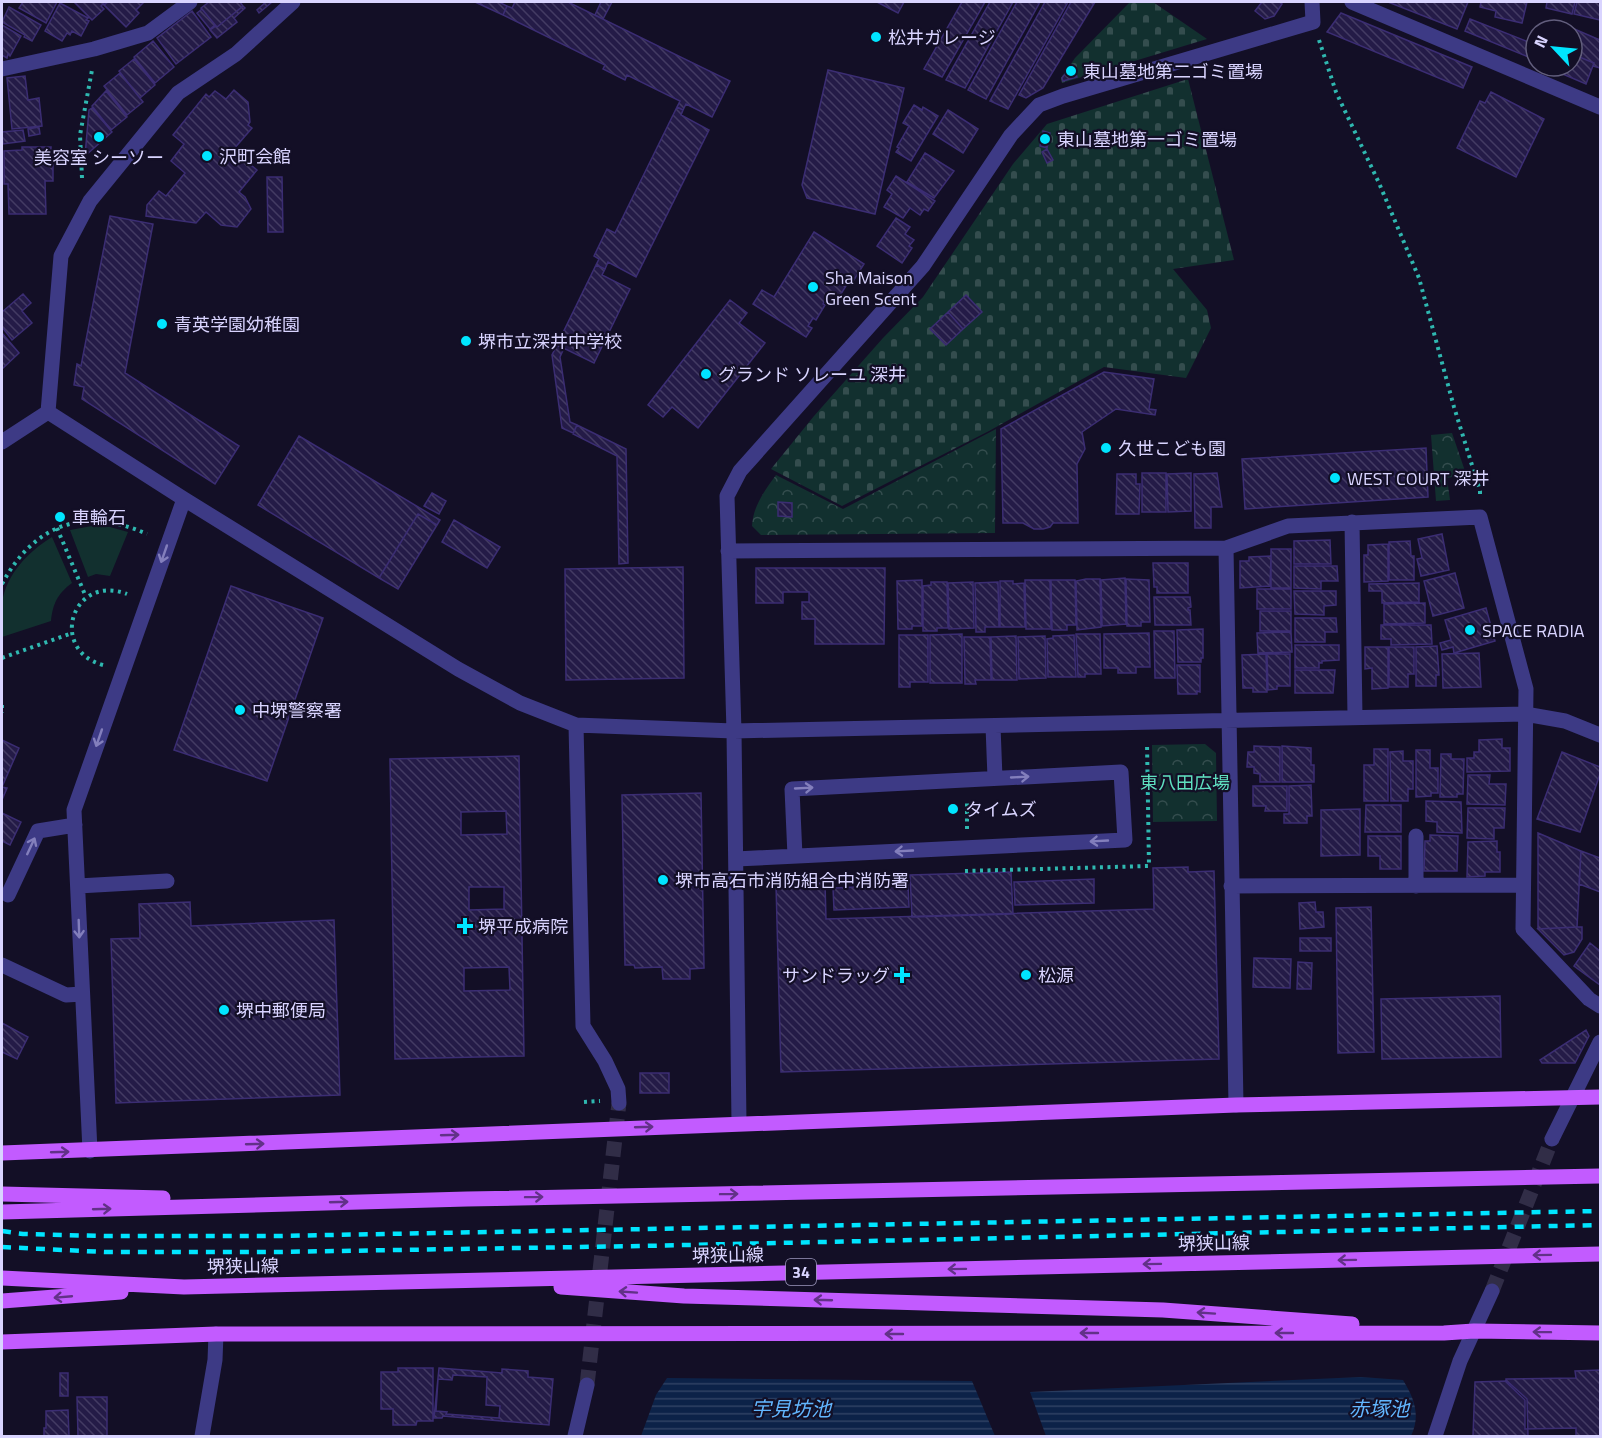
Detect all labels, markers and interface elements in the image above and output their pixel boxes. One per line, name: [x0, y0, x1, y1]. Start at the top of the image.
north arrow: [1524, 18, 1584, 78]
place label: 松井ガレージ: [888, 24, 996, 51]
marker: 松井ガレージ: [869, 30, 883, 44]
text: N: [1527, 31, 1554, 52]
place label: 東山墓地第二ゴミ置場: [1083, 58, 1263, 85]
marker: 東山墓地第二ゴミ置場: [1064, 64, 1078, 78]
place label: 東山墓地第一ゴミ置場: [1057, 126, 1237, 153]
marker: 美容室 シーソー: [92, 130, 106, 144]
marker: 東山墓地第一ゴミ置場: [1038, 132, 1052, 146]
place label: 沢町会館: [219, 143, 291, 170]
place label: 美容室 シーソー: [34, 144, 164, 171]
marker: 沢町会館: [200, 149, 214, 163]
place label: Sha Maison Green Scent: [825, 264, 917, 312]
marker: Sha Maison Green Scent: [806, 280, 820, 294]
place label: 青英学園幼稚園: [174, 311, 300, 338]
marker: 青英学園幼稚園: [155, 317, 169, 331]
place label: 堺市立深井中学校: [478, 328, 622, 355]
marker: 堺市立深井中学校: [459, 334, 473, 348]
place label: グランド ソレーユ 深井: [718, 361, 906, 388]
marker: グランド ソレーユ 深井: [699, 367, 713, 381]
place label: 久世こども園: [1118, 435, 1226, 462]
marker: 久世こども園: [1099, 441, 1113, 455]
place label: WEST COURT 深井: [1347, 465, 1489, 492]
marker: WEST COURT 深井: [1328, 471, 1342, 485]
place label: 車輪石: [72, 504, 126, 531]
marker: 車輪石: [53, 510, 67, 524]
one-way arrow: [158, 545, 169, 563]
place label: SPACE RADIA: [1482, 617, 1585, 644]
marker: SPACE RADIA: [1463, 623, 1477, 637]
place label: 中堺警察署: [252, 697, 342, 724]
marker: 中堺警察署: [233, 703, 247, 717]
one-way arrow: [93, 729, 104, 747]
park label: 東八田広場: [1140, 769, 1230, 796]
one-way arrow: [1009, 772, 1029, 783]
one-way arrow: [793, 783, 813, 794]
place label: タイムズ: [965, 796, 1037, 823]
marker: タイムズ: [946, 802, 960, 816]
one-way arrow: [1090, 835, 1110, 846]
one-way arrow: [25, 838, 37, 856]
one-way arrow: [895, 845, 915, 856]
place label: 堺市高石市消防組合中消防署: [675, 867, 909, 894]
marker: 堺市高石市消防組合中消防署: [656, 873, 670, 887]
place label: 堺平成病院: [478, 913, 568, 940]
marker: 堺平成病院: [456, 917, 474, 935]
one-way arrow: [74, 919, 85, 939]
place label: サンドラッグ: [782, 962, 890, 989]
place label: 松源: [1038, 962, 1074, 989]
marker: サンドラッグ: [895, 968, 909, 982]
marker: 松源: [1019, 968, 1033, 982]
place label: 堺中郵便局: [236, 997, 326, 1024]
marker: 堺中郵便局: [217, 1003, 231, 1017]
one-way arrow: [634, 1121, 654, 1133]
one-way arrow: [439, 1130, 459, 1141]
one-way arrow: [244, 1138, 264, 1149]
one-way arrow: [49, 1146, 69, 1158]
one-way arrow: [718, 1188, 738, 1199]
one-way arrow: [523, 1192, 543, 1203]
one-way arrow: [328, 1197, 348, 1208]
one-way arrow: [91, 1203, 111, 1215]
street label: 堺狭山線: [1178, 1229, 1250, 1257]
street label: 堺狭山線: [692, 1241, 764, 1269]
one-way arrow: [1533, 1249, 1553, 1261]
street label: 堺狭山線: [207, 1252, 279, 1280]
one-way arrow: [1338, 1254, 1358, 1265]
one-way arrow: [1143, 1258, 1163, 1270]
road number: 34: [786, 1259, 816, 1285]
one-way arrow: [948, 1263, 968, 1274]
one-way arrow: [618, 1286, 638, 1297]
one-way arrow: [54, 1291, 74, 1302]
one-way arrow: [813, 1294, 833, 1306]
one-way arrow: [1197, 1308, 1217, 1319]
one-way arrow: [1533, 1326, 1553, 1338]
one-way arrow: [1080, 1327, 1100, 1339]
one-way arrow: [1275, 1327, 1295, 1339]
one-way arrow: [885, 1328, 905, 1340]
water label: 宇見坊池: [751, 1393, 833, 1424]
water label: 赤塚池: [1349, 1393, 1411, 1424]

